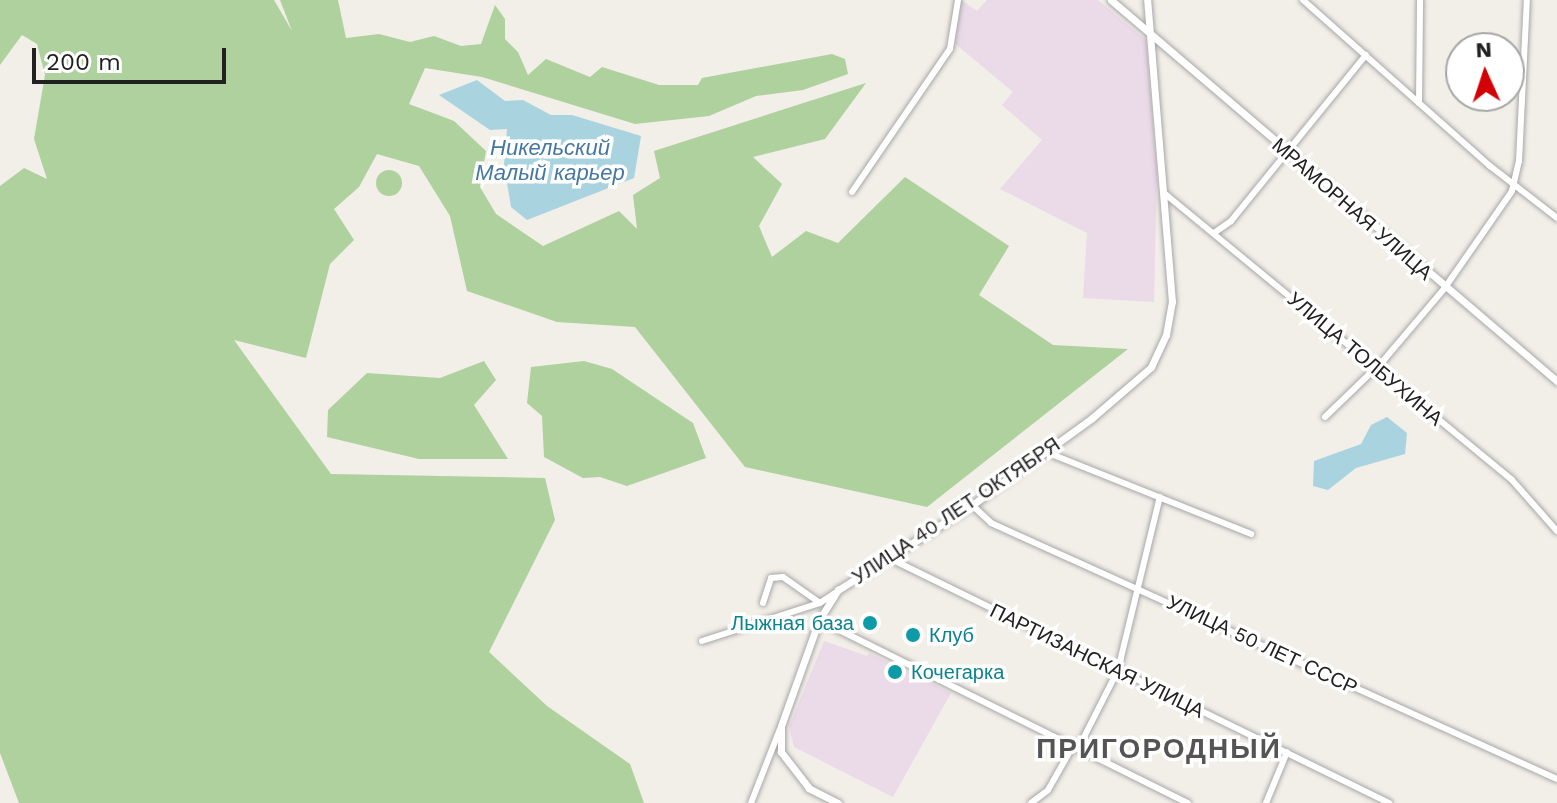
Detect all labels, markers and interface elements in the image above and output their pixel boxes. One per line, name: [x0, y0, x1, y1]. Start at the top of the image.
scale bar: [36, 32, 230, 82]
north arrow: [1445, 32, 1525, 112]
text: N: [1475, 37, 1493, 62]
text: 200 m: [46, 48, 121, 76]
street label: МРАМОРНАЯ УЛИЦА: [1267, 133, 1437, 285]
water label: Никельский Малый карьер: [475, 134, 625, 186]
street label: УЛИЦА ТОЛБУХИНА: [1283, 287, 1447, 431]
street label: УЛИЦА 40 ЛЕТ ОКТЯБРЯ: [848, 432, 1064, 590]
street label: УЛИЦА 50 ЛЕТ СССР: [1163, 590, 1361, 700]
street label: ПАРТИЗАНСКАЯ УЛИЦА: [986, 599, 1208, 723]
place label: Лыжная база: [731, 611, 854, 635]
marker: Лыжная база: [861, 614, 879, 632]
place label: Клуб: [929, 623, 974, 647]
marker: Клуб: [904, 626, 922, 644]
place label: Кочегарка: [911, 660, 1004, 684]
marker: Кочегарка: [886, 663, 904, 681]
district label: ПРИГОРОДНЫЙ: [1036, 732, 1282, 766]

